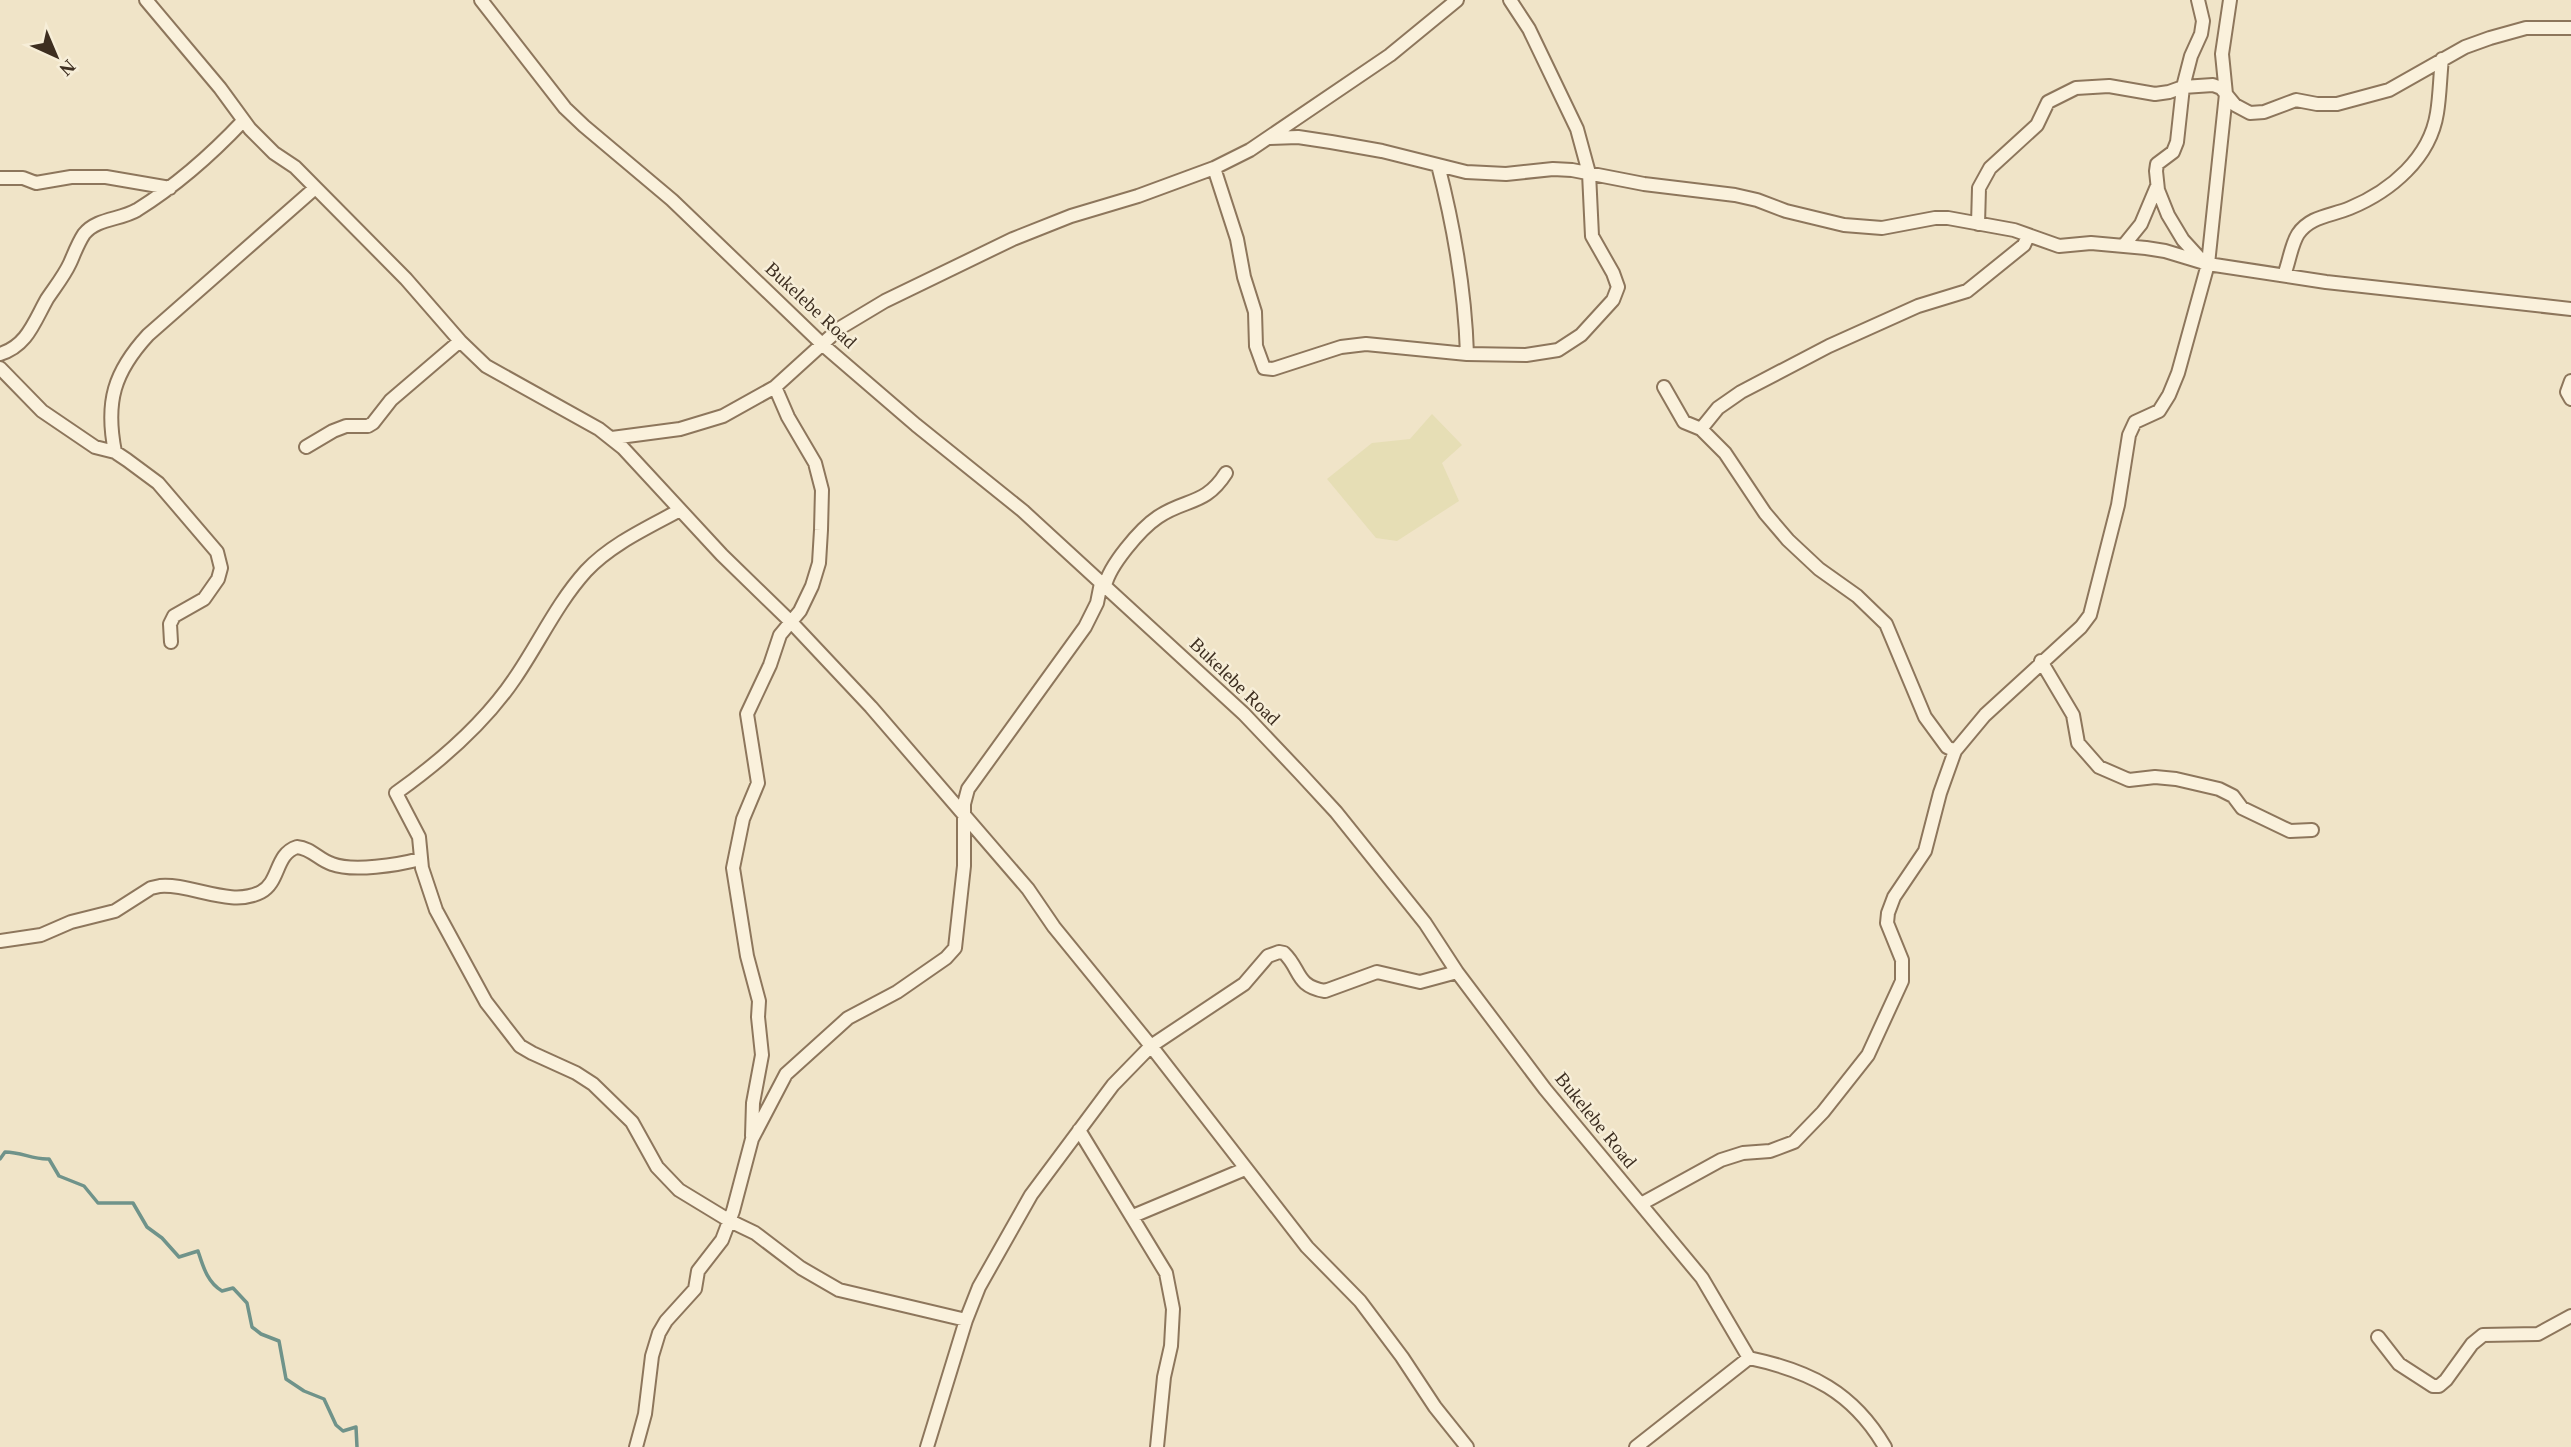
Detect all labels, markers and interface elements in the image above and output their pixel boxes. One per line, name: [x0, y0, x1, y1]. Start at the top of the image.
north arrow: [21, 21, 91, 91]
text: N: [55, 56, 80, 80]
street label: Bukelebe Road: [761, 258, 861, 353]
street label: Bukelebe Road: [1186, 633, 1285, 729]
street label: Bukelebe Road: [1551, 1068, 1641, 1172]

